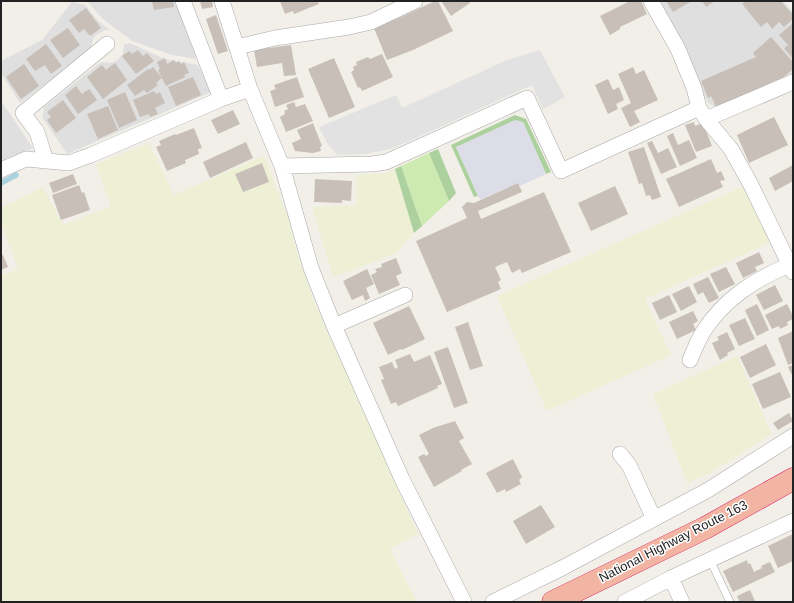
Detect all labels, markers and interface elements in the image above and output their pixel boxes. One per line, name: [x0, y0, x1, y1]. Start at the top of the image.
street label: National Highway Route 163: [596, 497, 750, 585]

